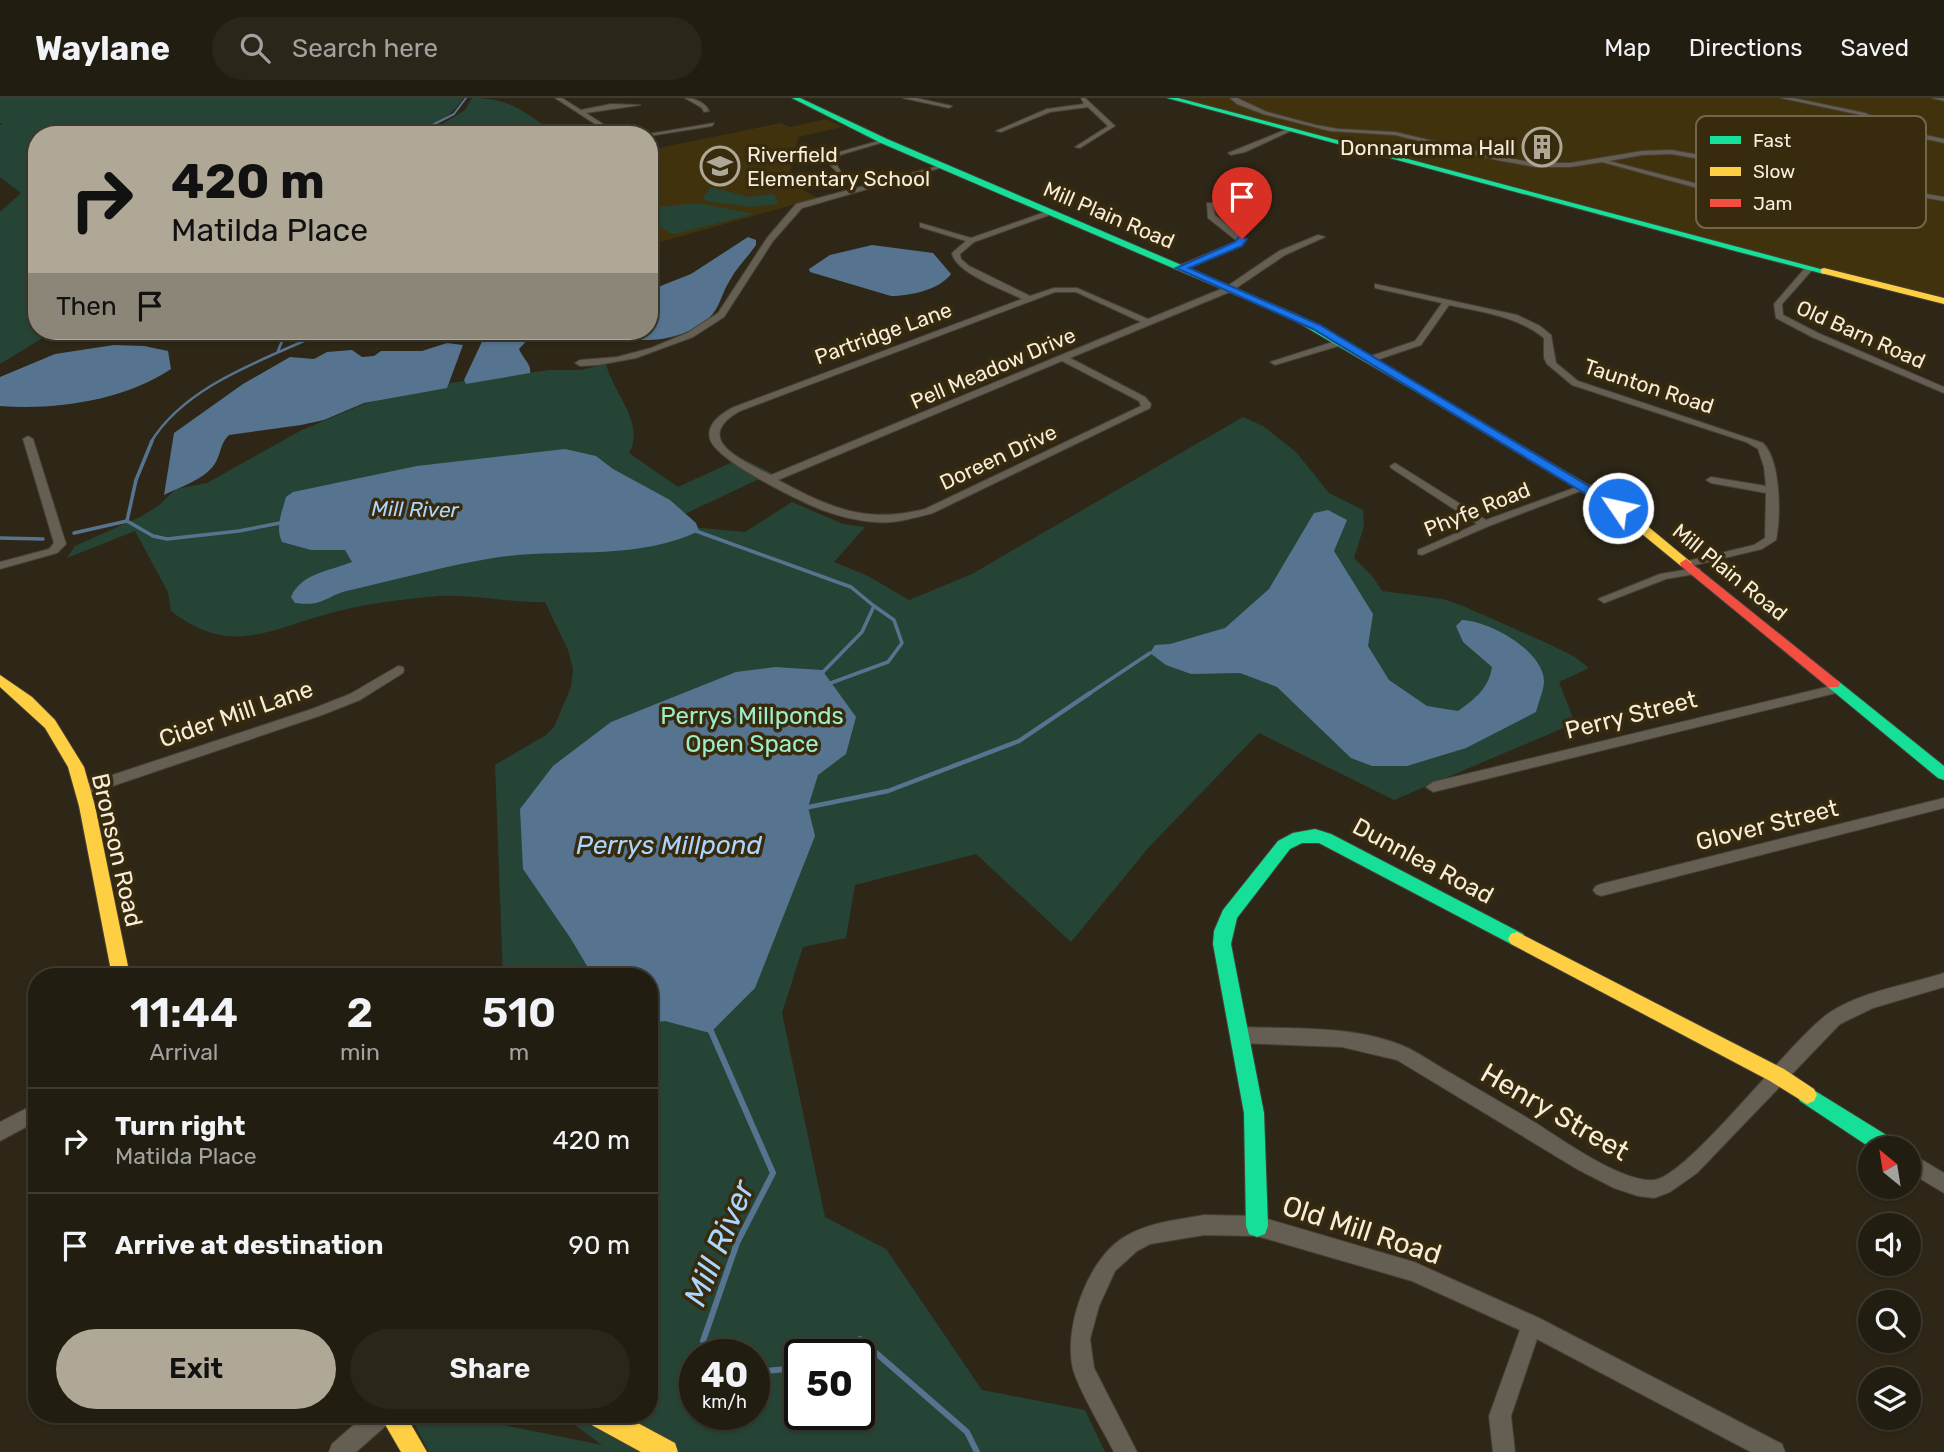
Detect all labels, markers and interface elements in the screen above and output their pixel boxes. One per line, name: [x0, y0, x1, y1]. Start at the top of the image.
search box: [212, 17, 702, 80]
text: Waylane: [35, 29, 170, 68]
icon: search: [236, 29, 274, 67]
text: Search here: [292, 33, 438, 64]
text: Map: [1604, 34, 1651, 62]
text: Directions: [1689, 34, 1802, 62]
text: Saved: [1840, 34, 1909, 62]
legend: [1696, 116, 1926, 228]
building icon: Donnarumma Hall: [1521, 126, 1563, 168]
text: Fast: [1753, 129, 1792, 152]
place label: Donnarumma Hall: [1340, 135, 1515, 160]
place label: Riverfield Elementary School: [747, 142, 930, 191]
school or university icon: Riverfield Elementary School: [699, 145, 741, 187]
text: 420 m: [171, 152, 325, 210]
icon: right: [56, 154, 147, 245]
text: Slow: [1753, 160, 1795, 183]
pin: [1212, 167, 1272, 239]
street label: Mill Plain Road: [1040, 176, 1178, 254]
icon: arrive: [1223, 178, 1261, 216]
text: Jam: [1753, 192, 1792, 215]
text: Matilda Place: [171, 211, 368, 249]
icon: arrive: [131, 287, 169, 325]
text: Then: [56, 291, 117, 322]
street label: Old Barn Road: [1793, 294, 1929, 374]
street label: Partridge Lane: [811, 297, 955, 369]
street label: Pell Meadow Drive: [907, 322, 1079, 414]
street label: Taunton Road: [1581, 353, 1717, 419]
street label: Doreen Drive: [936, 419, 1060, 495]
position arrow: [1581, 471, 1655, 545]
street label: Phyfe Road: [1420, 476, 1534, 542]
water label: Mill River: [371, 496, 460, 522]
street label: Mill Plain Road: [1668, 518, 1792, 626]
street label: Cider Mill Lane: [155, 675, 317, 753]
street label: Perry Street: [1562, 685, 1700, 745]
park label: Perrys Millponds Open Space: [660, 702, 844, 758]
street label: Bronson Road: [86, 771, 148, 929]
street label: Glover Street: [1693, 794, 1841, 856]
street label: Dunnlea Road: [1348, 812, 1498, 910]
water label: Perrys Millpond: [576, 830, 763, 861]
text: 11:44: [130, 988, 238, 1038]
text: 2: [347, 988, 373, 1038]
text: 510: [482, 988, 556, 1038]
text: Arrival: [149, 1038, 218, 1066]
text: min: [340, 1038, 380, 1066]
text: m: [509, 1038, 529, 1066]
street label: Henry Street: [1475, 1056, 1635, 1168]
text: Turn right: [115, 1111, 245, 1142]
icon: right: [56, 1122, 94, 1160]
text: 420 m: [553, 1125, 630, 1156]
north arrow: [1858, 1136, 1922, 1199]
map controls: [1858, 1136, 1921, 1430]
text: Matilda Place: [115, 1142, 257, 1170]
water label: Mill River: [676, 1173, 763, 1312]
street label: Old Mill Road: [1278, 1189, 1446, 1271]
button: sound: [1858, 1213, 1921, 1276]
icon: arrive: [56, 1227, 94, 1265]
text: Arrive at destination: [115, 1230, 383, 1261]
text: 90 m: [569, 1230, 630, 1261]
button: search: [1858, 1290, 1921, 1353]
button: Exit: [56, 1329, 336, 1409]
button: Share: [350, 1329, 630, 1409]
speed limit sign: 50: [784, 1339, 875, 1430]
text: 40: [701, 1354, 748, 1396]
button: layers: [1858, 1367, 1921, 1430]
text: km/h: [702, 1391, 747, 1413]

